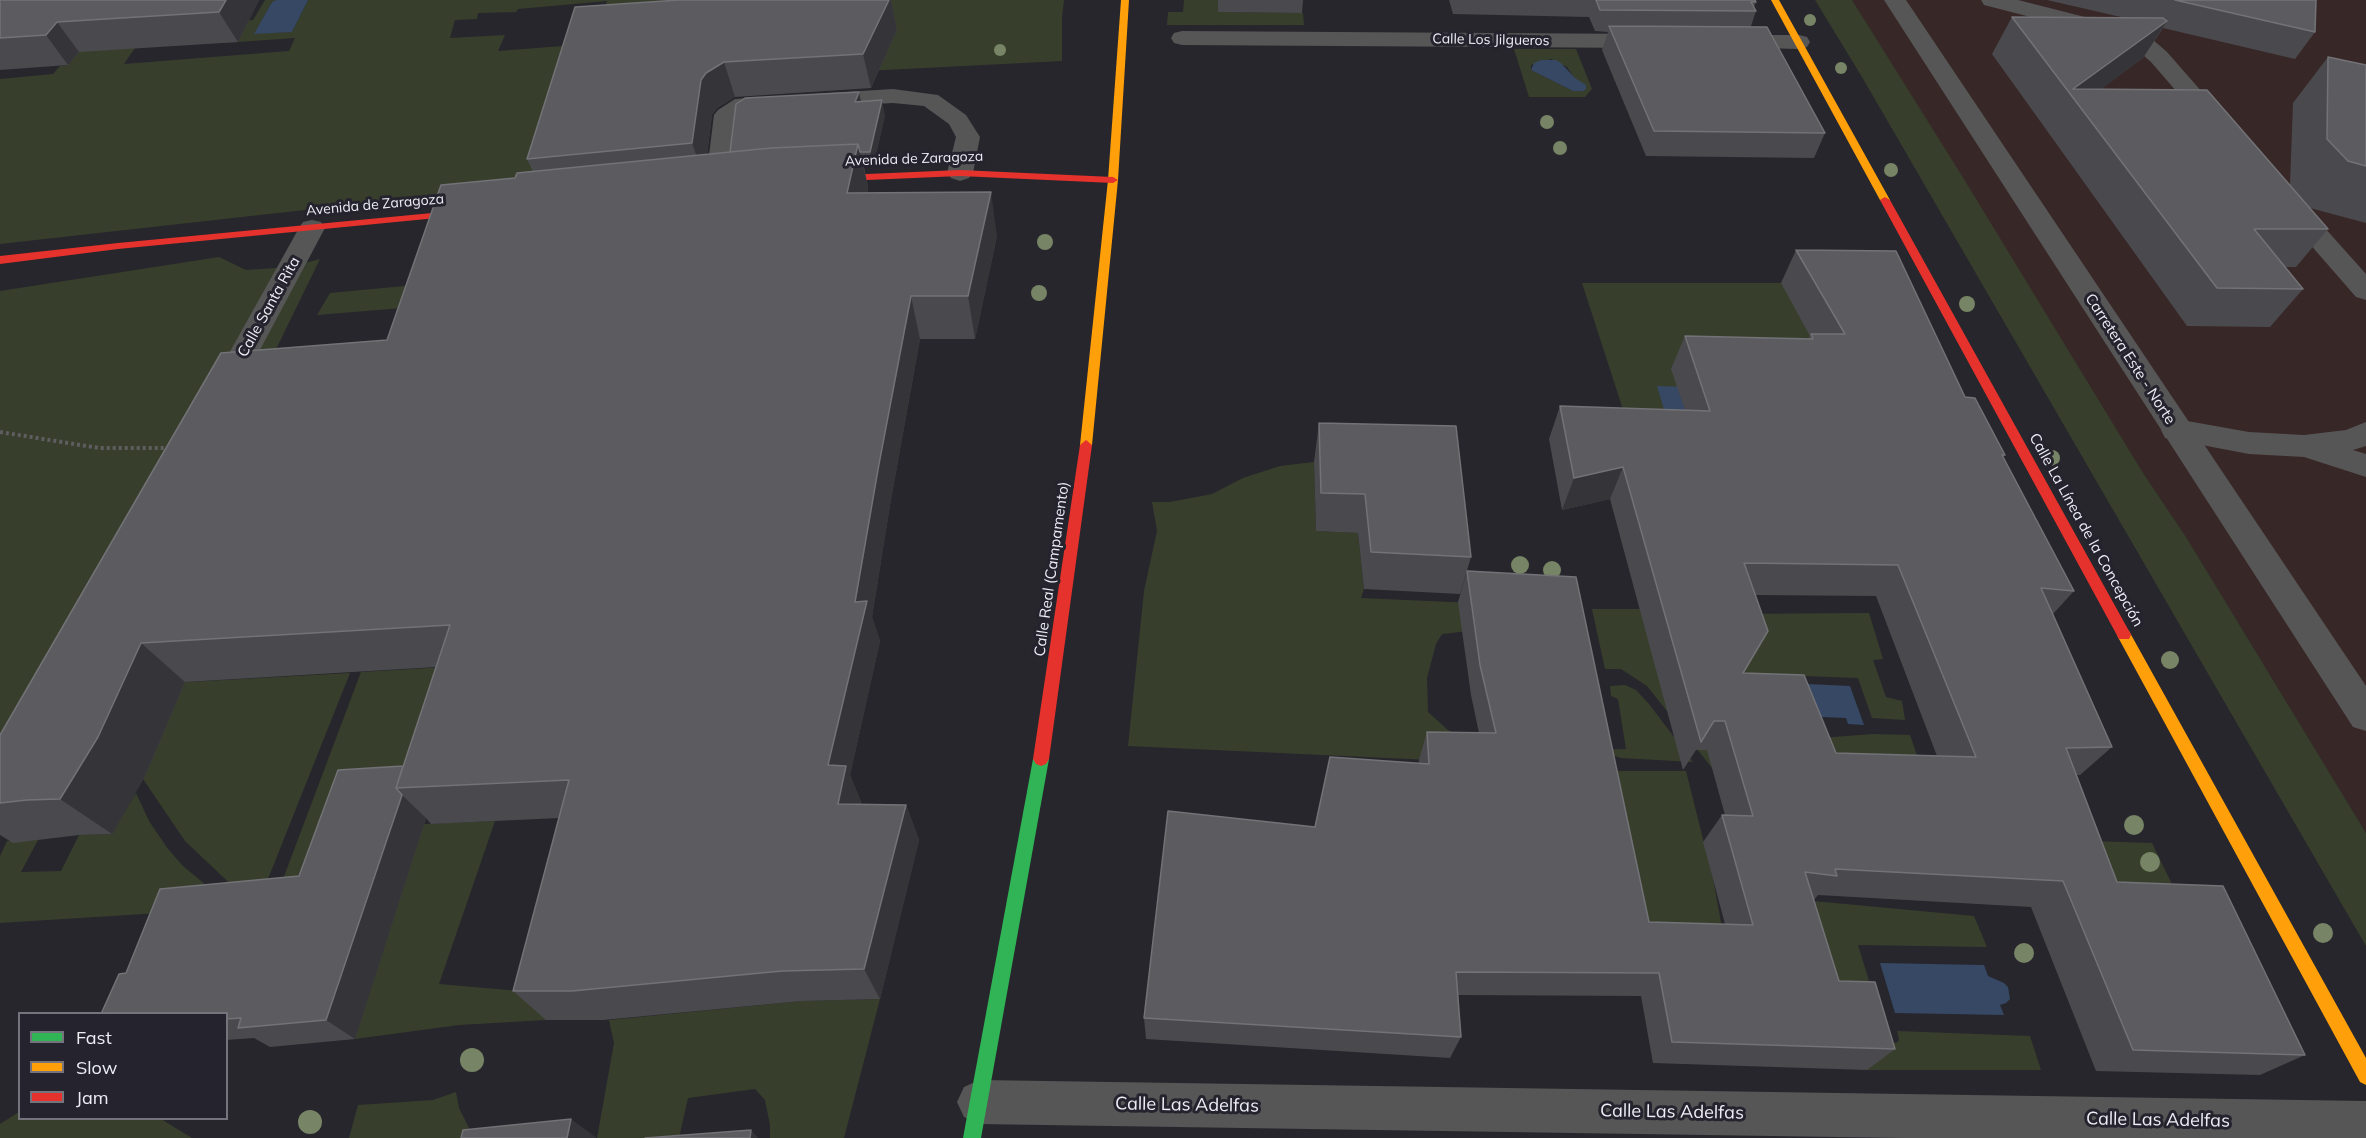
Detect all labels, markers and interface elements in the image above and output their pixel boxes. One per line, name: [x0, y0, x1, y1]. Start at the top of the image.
street label: Calle Los Jilgueros: [1432, 31, 1550, 49]
street label: Avenida de Zaragoza: [845, 148, 983, 170]
street label: Avenida de Zaragoza: [305, 191, 445, 219]
street label: Calle Santa Rita: [234, 254, 304, 360]
street label: Carretera Este - Norte: [2081, 290, 2179, 428]
street label: Calle La Línea de la Concepción: [2025, 430, 2147, 630]
street label: Calle Real (Campamento): [1031, 480, 1073, 658]
legend: [18, 1012, 228, 1120]
text: Fast: [76, 1026, 112, 1049]
text: Slow: [76, 1056, 117, 1079]
text: Jam: [76, 1086, 109, 1109]
street label: Calle Las Adelfas: [1115, 1093, 1259, 1117]
street label: Calle Las Adelfas: [1600, 1100, 1744, 1124]
street label: Calle Las Adelfas: [2086, 1108, 2230, 1132]

